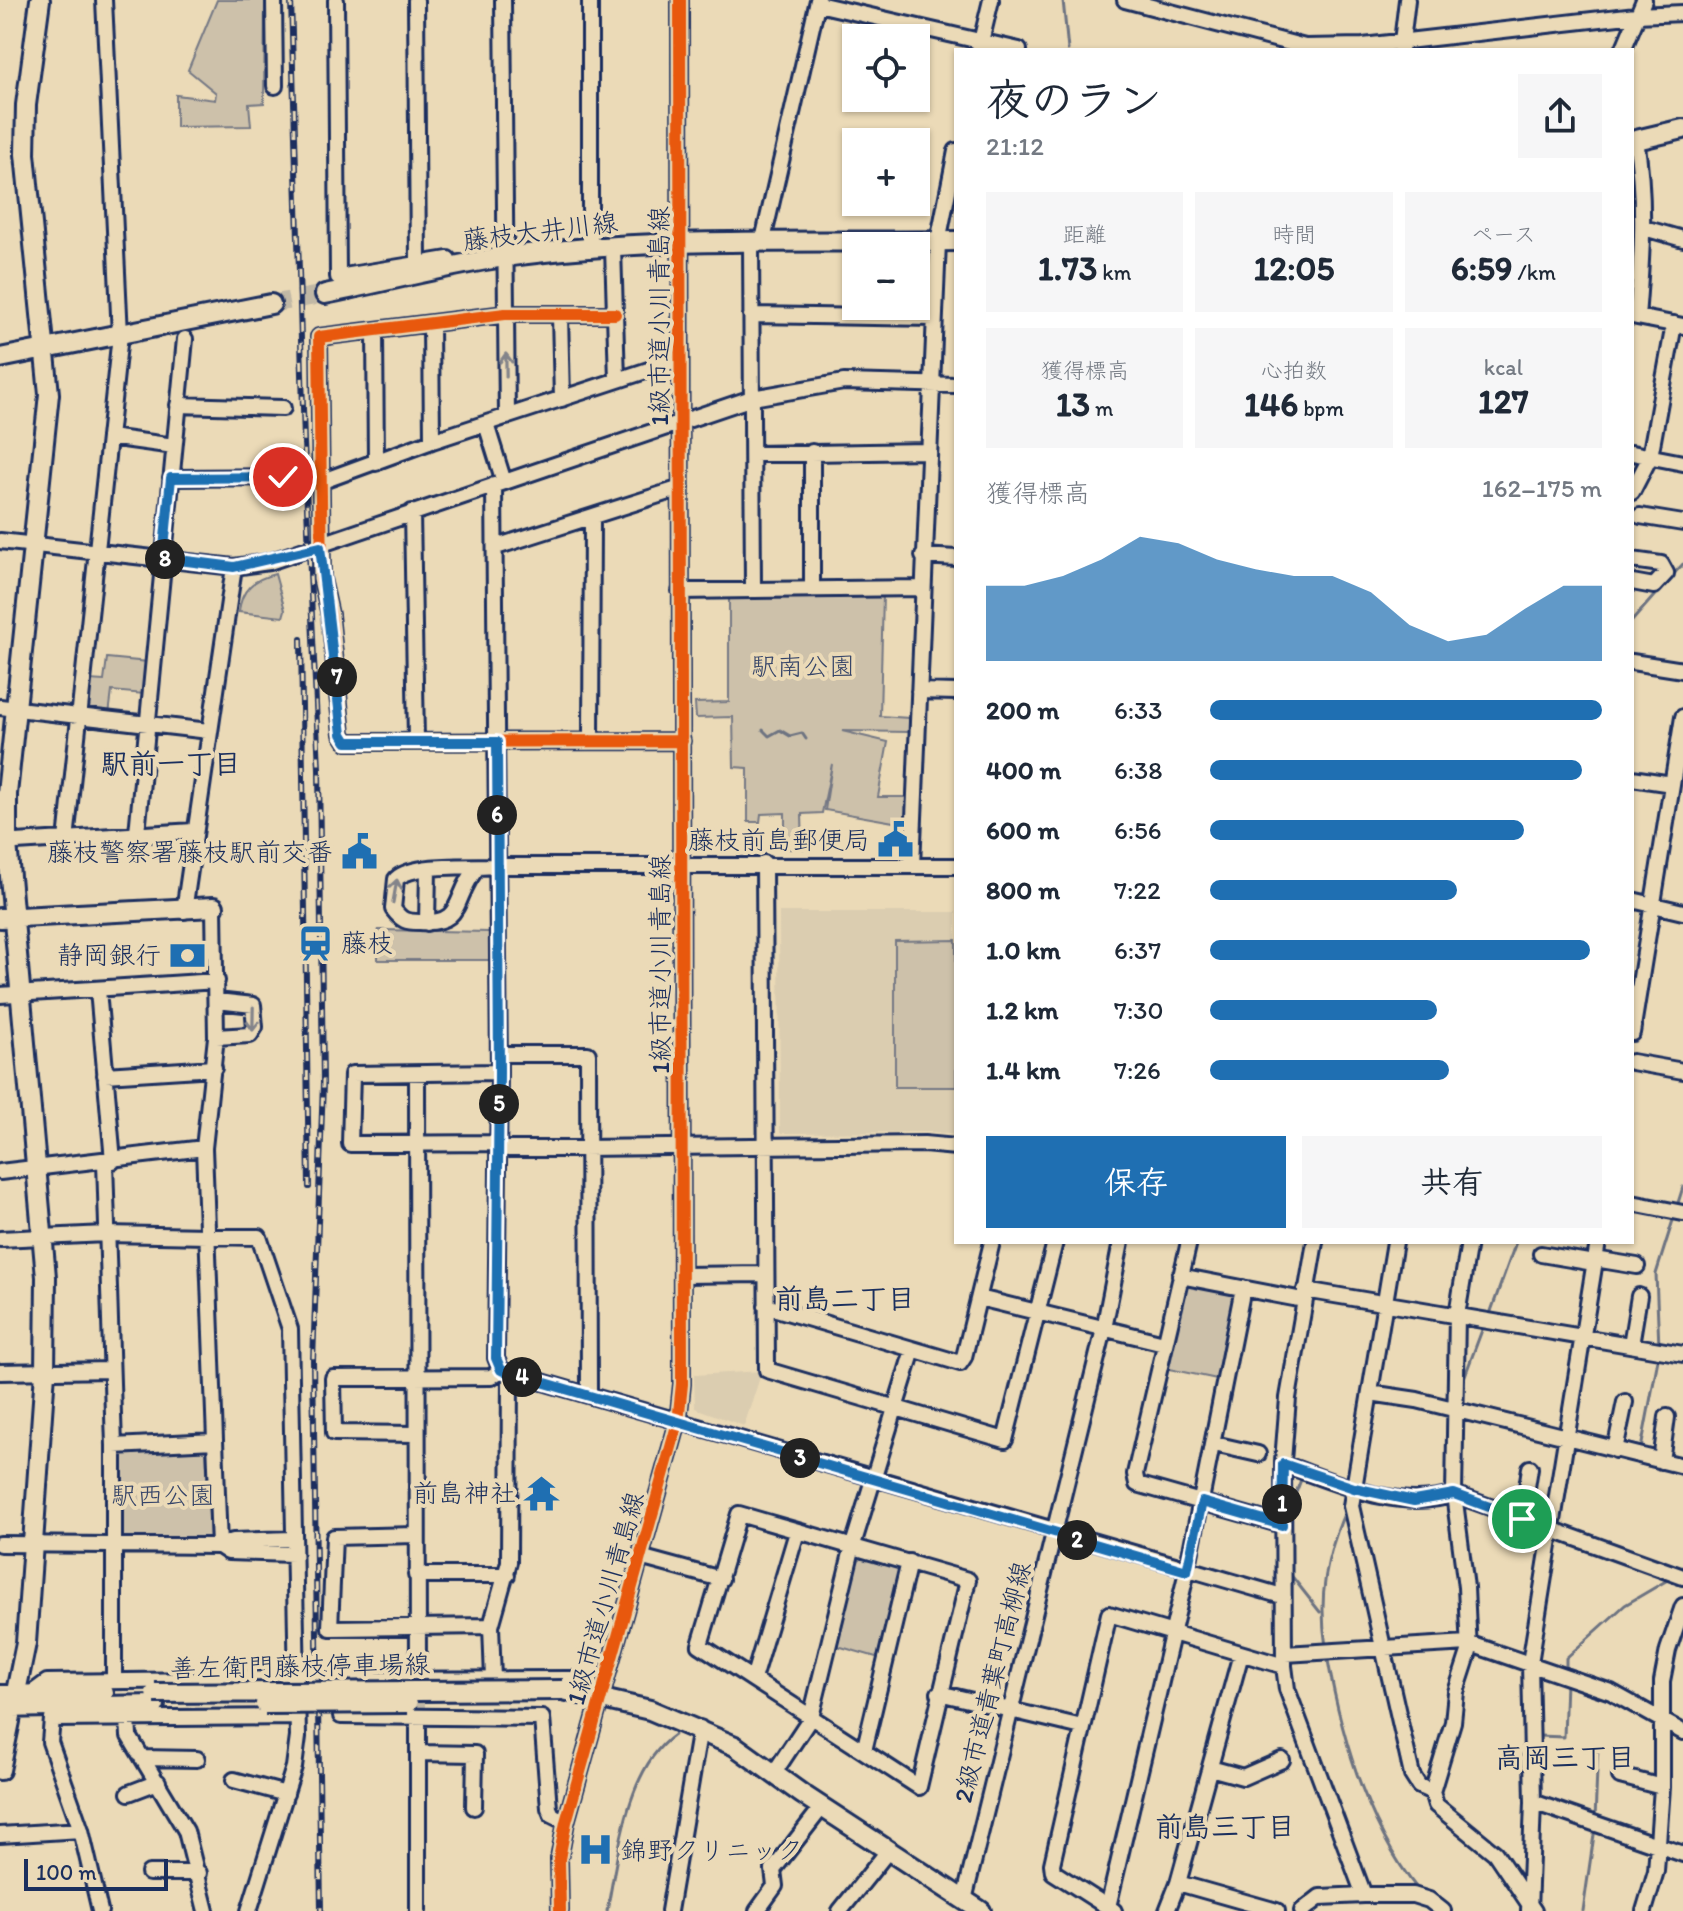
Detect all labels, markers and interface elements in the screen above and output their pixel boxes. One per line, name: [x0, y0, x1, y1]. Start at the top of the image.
map controls: [842, 24, 930, 320]
button: locate: [842, 24, 930, 112]
text: 夜のラン: [986, 73, 1162, 126]
button: share: [1518, 74, 1602, 158]
button: +: [842, 128, 930, 216]
text: 21:12: [986, 130, 1044, 162]
street label: 藤枝大井川線: [461, 206, 619, 256]
street label: 1級市道小川青島線: [643, 206, 675, 426]
text: 距離: [1063, 221, 1107, 248]
text: 時間: [1272, 221, 1316, 248]
text: ペース: [1471, 221, 1536, 248]
button: −: [842, 232, 930, 320]
text: 1.73: [1038, 248, 1097, 289]
text: 12:05: [1254, 248, 1334, 289]
text: 6:59: [1451, 248, 1513, 289]
text: km: [1097, 259, 1131, 286]
text: /km: [1513, 259, 1556, 286]
one-way arrow: [498, 352, 514, 379]
text: kcal: [1484, 354, 1523, 381]
text: 獲得標高: [1041, 357, 1129, 384]
text: 心拍数: [1261, 357, 1327, 384]
text: 127: [1478, 381, 1529, 422]
text: 13: [1056, 384, 1090, 425]
text: 146: [1244, 384, 1298, 425]
text: m: [1090, 395, 1114, 422]
text: bpm: [1298, 395, 1344, 422]
pin: [249, 443, 317, 511]
icon: check: [261, 455, 305, 499]
text: 162–175 m: [1482, 472, 1602, 504]
text: 獲得標高: [986, 477, 1090, 509]
pin: 8: [145, 539, 185, 579]
text: 8: [159, 545, 171, 572]
park label: 駅南公園: [751, 650, 855, 682]
pin: 7: [317, 657, 357, 697]
text: 7: [332, 663, 342, 690]
text: 200 m: [986, 694, 1059, 726]
text: 6:33: [1114, 694, 1162, 726]
district label: 駅前一丁目: [101, 746, 241, 780]
text: 400 m: [986, 754, 1061, 786]
text: 6:38: [1114, 754, 1163, 786]
pin: 6: [477, 795, 517, 835]
text: 6: [491, 801, 503, 828]
text: 600 m: [986, 814, 1060, 846]
text: 6:56: [1114, 814, 1162, 846]
public building icon: 藤枝前島郵便局: [877, 821, 915, 859]
place label: 藤枝前島郵便局: [688, 824, 870, 856]
public building icon: 藤枝警察署藤枝駅前交番: [340, 833, 378, 871]
place label: 藤枝警察署藤枝駅前交番: [47, 836, 333, 868]
street label: 1級市道小川青島線: [644, 854, 676, 1074]
text: 800 m: [986, 874, 1060, 906]
text: 7:22: [1114, 874, 1161, 906]
one-way arrow: [389, 878, 404, 904]
station icon: 藤枝: [296, 924, 334, 962]
place label: 藤枝: [341, 927, 393, 959]
text: 1.0 km: [986, 934, 1061, 966]
text: 6:37: [1114, 934, 1161, 966]
bank icon: 静岡銀行: [168, 936, 206, 974]
place label: 静岡銀行: [57, 939, 161, 971]
text: 1.2 km: [986, 994, 1058, 1026]
text: 7:30: [1114, 994, 1163, 1026]
one-way arrow: [245, 1005, 260, 1031]
text: 1.4 km: [986, 1054, 1060, 1086]
text: 7:26: [1114, 1054, 1161, 1086]
pin: 5: [479, 1084, 519, 1124]
text: 5: [493, 1090, 505, 1117]
button: 保存: [986, 1136, 1286, 1228]
button: 共有: [1302, 1136, 1602, 1228]
district label: 前島二丁目: [775, 1281, 915, 1315]
pin: 4: [502, 1357, 542, 1397]
text: 4: [515, 1363, 529, 1390]
pin: 3: [780, 1438, 820, 1478]
text: 3: [794, 1444, 806, 1471]
temple icon: 前島神社: [523, 1474, 561, 1512]
place label: 前島神社: [412, 1477, 516, 1509]
park label: 駅西公園: [111, 1479, 215, 1511]
pin: 1: [1262, 1484, 1302, 1524]
pin: [1488, 1485, 1556, 1553]
street label: 1級市道小川青島線: [559, 1488, 651, 1708]
text: 1: [1277, 1490, 1287, 1517]
icon: arrive: [1500, 1497, 1544, 1541]
pin: 2: [1057, 1520, 1097, 1560]
text: 2: [1071, 1526, 1083, 1553]
street label: 2級市道青葉町高柳線: [947, 1558, 1037, 1806]
street label: 善左衛門藤枝停車場線: [170, 1648, 430, 1684]
district label: 高岡三丁目: [1495, 1740, 1635, 1774]
district label: 前島三丁目: [1155, 1809, 1295, 1843]
hospital icon: 錦野クリニック: [576, 1831, 614, 1869]
place label: 錦野クリニック: [621, 1834, 803, 1866]
scale bar: [24, 1855, 168, 1891]
text: 100 m: [36, 1859, 97, 1886]

